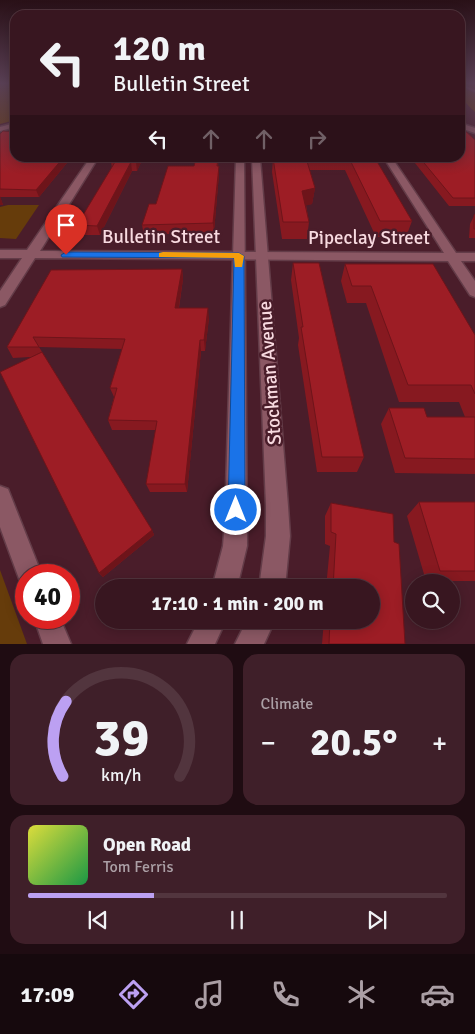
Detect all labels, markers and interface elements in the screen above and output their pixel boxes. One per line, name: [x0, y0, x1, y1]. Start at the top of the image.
text: 120 m: [113, 27, 206, 70]
icon: left: [30, 30, 95, 95]
text: Bulletin Street: [113, 70, 250, 97]
icon: left: [144, 125, 172, 153]
icon: ahead: [197, 125, 225, 153]
icon: ahead: [250, 125, 278, 153]
icon: right: [303, 125, 331, 153]
pin: [45, 204, 87, 255]
icon: arrive: [52, 211, 80, 239]
street label: Bulletin Street: [102, 225, 220, 249]
street label: Pipeclay Street: [308, 226, 430, 250]
street label: Stockman Avenue: [253, 300, 287, 446]
position arrow: [209, 483, 261, 535]
speed limit sign: 40: [15, 564, 80, 629]
map controls: [405, 574, 460, 629]
button: search: [405, 574, 460, 629]
text: 17:10 · 1 min · 200 m: [151, 592, 324, 616]
text: Climate: [261, 694, 313, 714]
text: 39: [93, 706, 149, 770]
text: 20.5°: [310, 719, 398, 766]
text: −: [261, 726, 276, 760]
text: +: [432, 726, 447, 760]
text: km/h: [101, 764, 141, 786]
text: Open Road: [103, 833, 191, 857]
text: Tom Ferris: [103, 857, 173, 877]
icon: previous: [84, 906, 112, 934]
icon: pause: [223, 906, 251, 934]
icon: next: [363, 906, 391, 934]
icon: directions: [116, 977, 151, 1012]
icon: music: [192, 977, 227, 1012]
icon: phone: [268, 977, 303, 1012]
icon: climate: [344, 977, 379, 1012]
icon: car: [420, 977, 455, 1012]
text: 17:09: [21, 981, 75, 1008]

